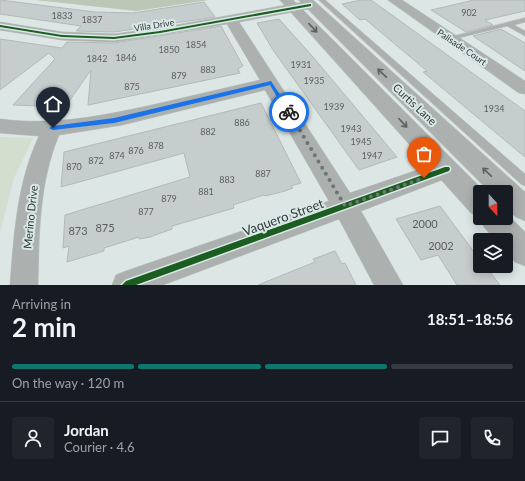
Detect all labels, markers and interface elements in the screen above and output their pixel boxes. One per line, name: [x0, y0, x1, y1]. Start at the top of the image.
house number: 902: [461, 7, 477, 18]
house number: 1833: [52, 10, 72, 21]
house number: 1837: [82, 14, 102, 25]
street label: Villa Drive: [133, 16, 175, 34]
one-way arrow: [308, 23, 318, 33]
street label: Palisade Court: [435, 26, 489, 68]
house number: 1854: [186, 39, 206, 50]
house number: 1850: [159, 44, 179, 55]
house number: 1846: [116, 52, 136, 63]
house number: 1842: [87, 53, 107, 64]
house number: 1931: [291, 59, 311, 70]
house number: 883: [200, 64, 216, 75]
one-way arrow: [377, 68, 387, 78]
house number: 879: [171, 70, 187, 81]
house number: 1935: [304, 75, 324, 86]
house number: 875: [124, 81, 140, 92]
street label: Curtis Lane: [391, 81, 440, 128]
pin: [36, 87, 70, 128]
courier: [269, 92, 309, 132]
icon: home: [42, 93, 64, 115]
icon: bike: [278, 101, 300, 123]
house number: 1939: [324, 101, 344, 112]
house number: 1934: [484, 103, 504, 114]
house number: 886: [234, 117, 250, 128]
one-way arrow: [398, 118, 407, 128]
house number: 1943: [341, 123, 361, 134]
house number: 882: [200, 126, 216, 137]
house number: 1945: [351, 136, 371, 147]
pin: [407, 137, 441, 178]
house number: 878: [148, 140, 164, 151]
icon: bag: [413, 143, 435, 165]
house number: 876: [128, 145, 144, 156]
house number: 874: [109, 150, 125, 161]
house number: 1947: [362, 150, 382, 161]
house number: 872: [88, 155, 104, 166]
house number: 870: [66, 161, 82, 172]
house number: 887: [255, 168, 271, 179]
one-way arrow: [482, 168, 492, 177]
house number: 883: [219, 174, 235, 185]
street label: Merino Drive: [20, 184, 40, 249]
north arrow: [473, 185, 513, 225]
map controls: [473, 185, 513, 273]
house number: 881: [198, 186, 214, 197]
house number: 879: [161, 193, 177, 204]
street label: Vaquero Street: [240, 195, 326, 239]
house number: 877: [138, 206, 154, 217]
house number: 2000: [412, 217, 438, 230]
house number: 875: [95, 221, 115, 234]
house number: 873: [68, 224, 88, 237]
button: layers: [473, 233, 513, 273]
house number: 2002: [428, 239, 454, 252]
text: Arriving in: [12, 296, 71, 312]
text: 18:51–18:56: [427, 310, 513, 328]
text: 2 min: [12, 311, 76, 343]
text: On the way · 120 m: [12, 375, 124, 391]
button: person: [12, 417, 54, 459]
button: chat: [419, 417, 461, 459]
button: phone: [471, 417, 513, 459]
text: Jordan: [64, 421, 109, 439]
text: Courier · 4.6: [64, 439, 135, 455]

